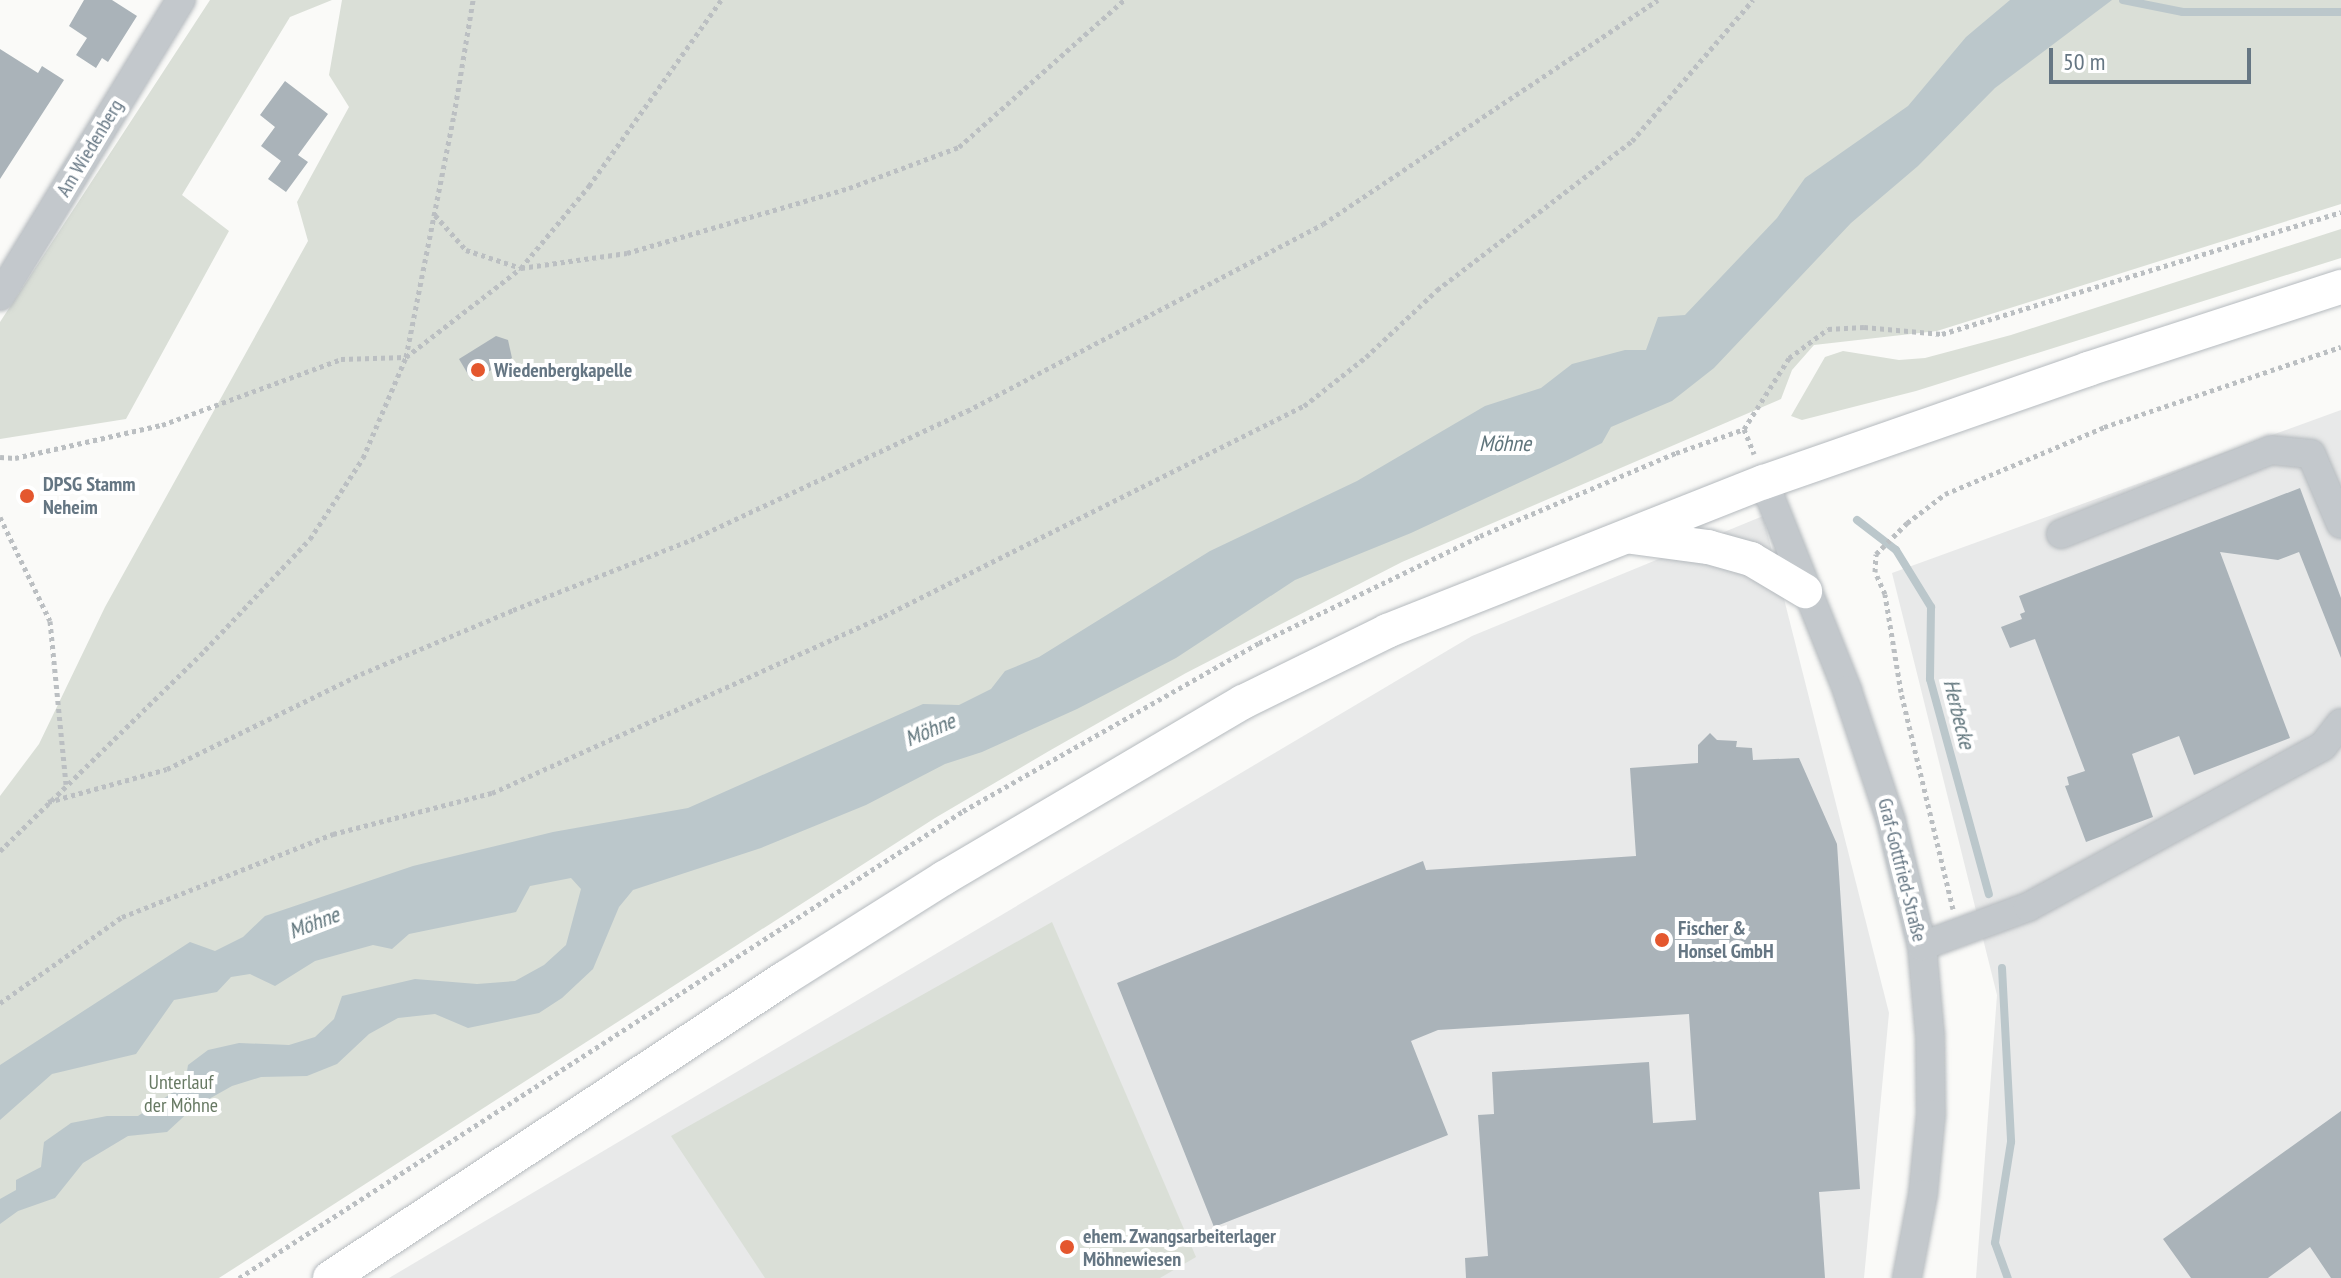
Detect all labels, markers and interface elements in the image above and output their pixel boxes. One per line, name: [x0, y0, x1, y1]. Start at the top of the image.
scale bar: [2053, 32, 2255, 82]
text: 50 m: [2063, 46, 2105, 77]
street label: Am Wiedenberg: [52, 95, 128, 201]
place label: Wiedenbergkapelle: [494, 358, 632, 382]
marker: Wiedenbergkapelle: [469, 361, 487, 379]
water label: Möhne: [1479, 431, 1531, 457]
place label: DPSG Stamm Neheim: [43, 472, 136, 519]
marker: DPSG Stamm Neheim: [18, 487, 36, 505]
water label: Herbecke: [1938, 677, 1980, 751]
water label: Möhne: [901, 708, 959, 752]
street label: Graf-Gottfried-Straße: [1873, 796, 1931, 944]
water label: Möhne: [285, 901, 343, 945]
place label: Fischer & Honsel GmbH: [1678, 916, 1774, 963]
marker: Fischer & Honsel GmbH: [1653, 931, 1671, 949]
park label: Unterlauf der Möhne: [144, 1070, 218, 1117]
place label: ehem. Zwangsarbeiterlager Möhnewiesen: [1083, 1224, 1277, 1271]
marker: ehem. Zwangsarbeiterlager Möhnewiesen: [1058, 1238, 1076, 1256]

